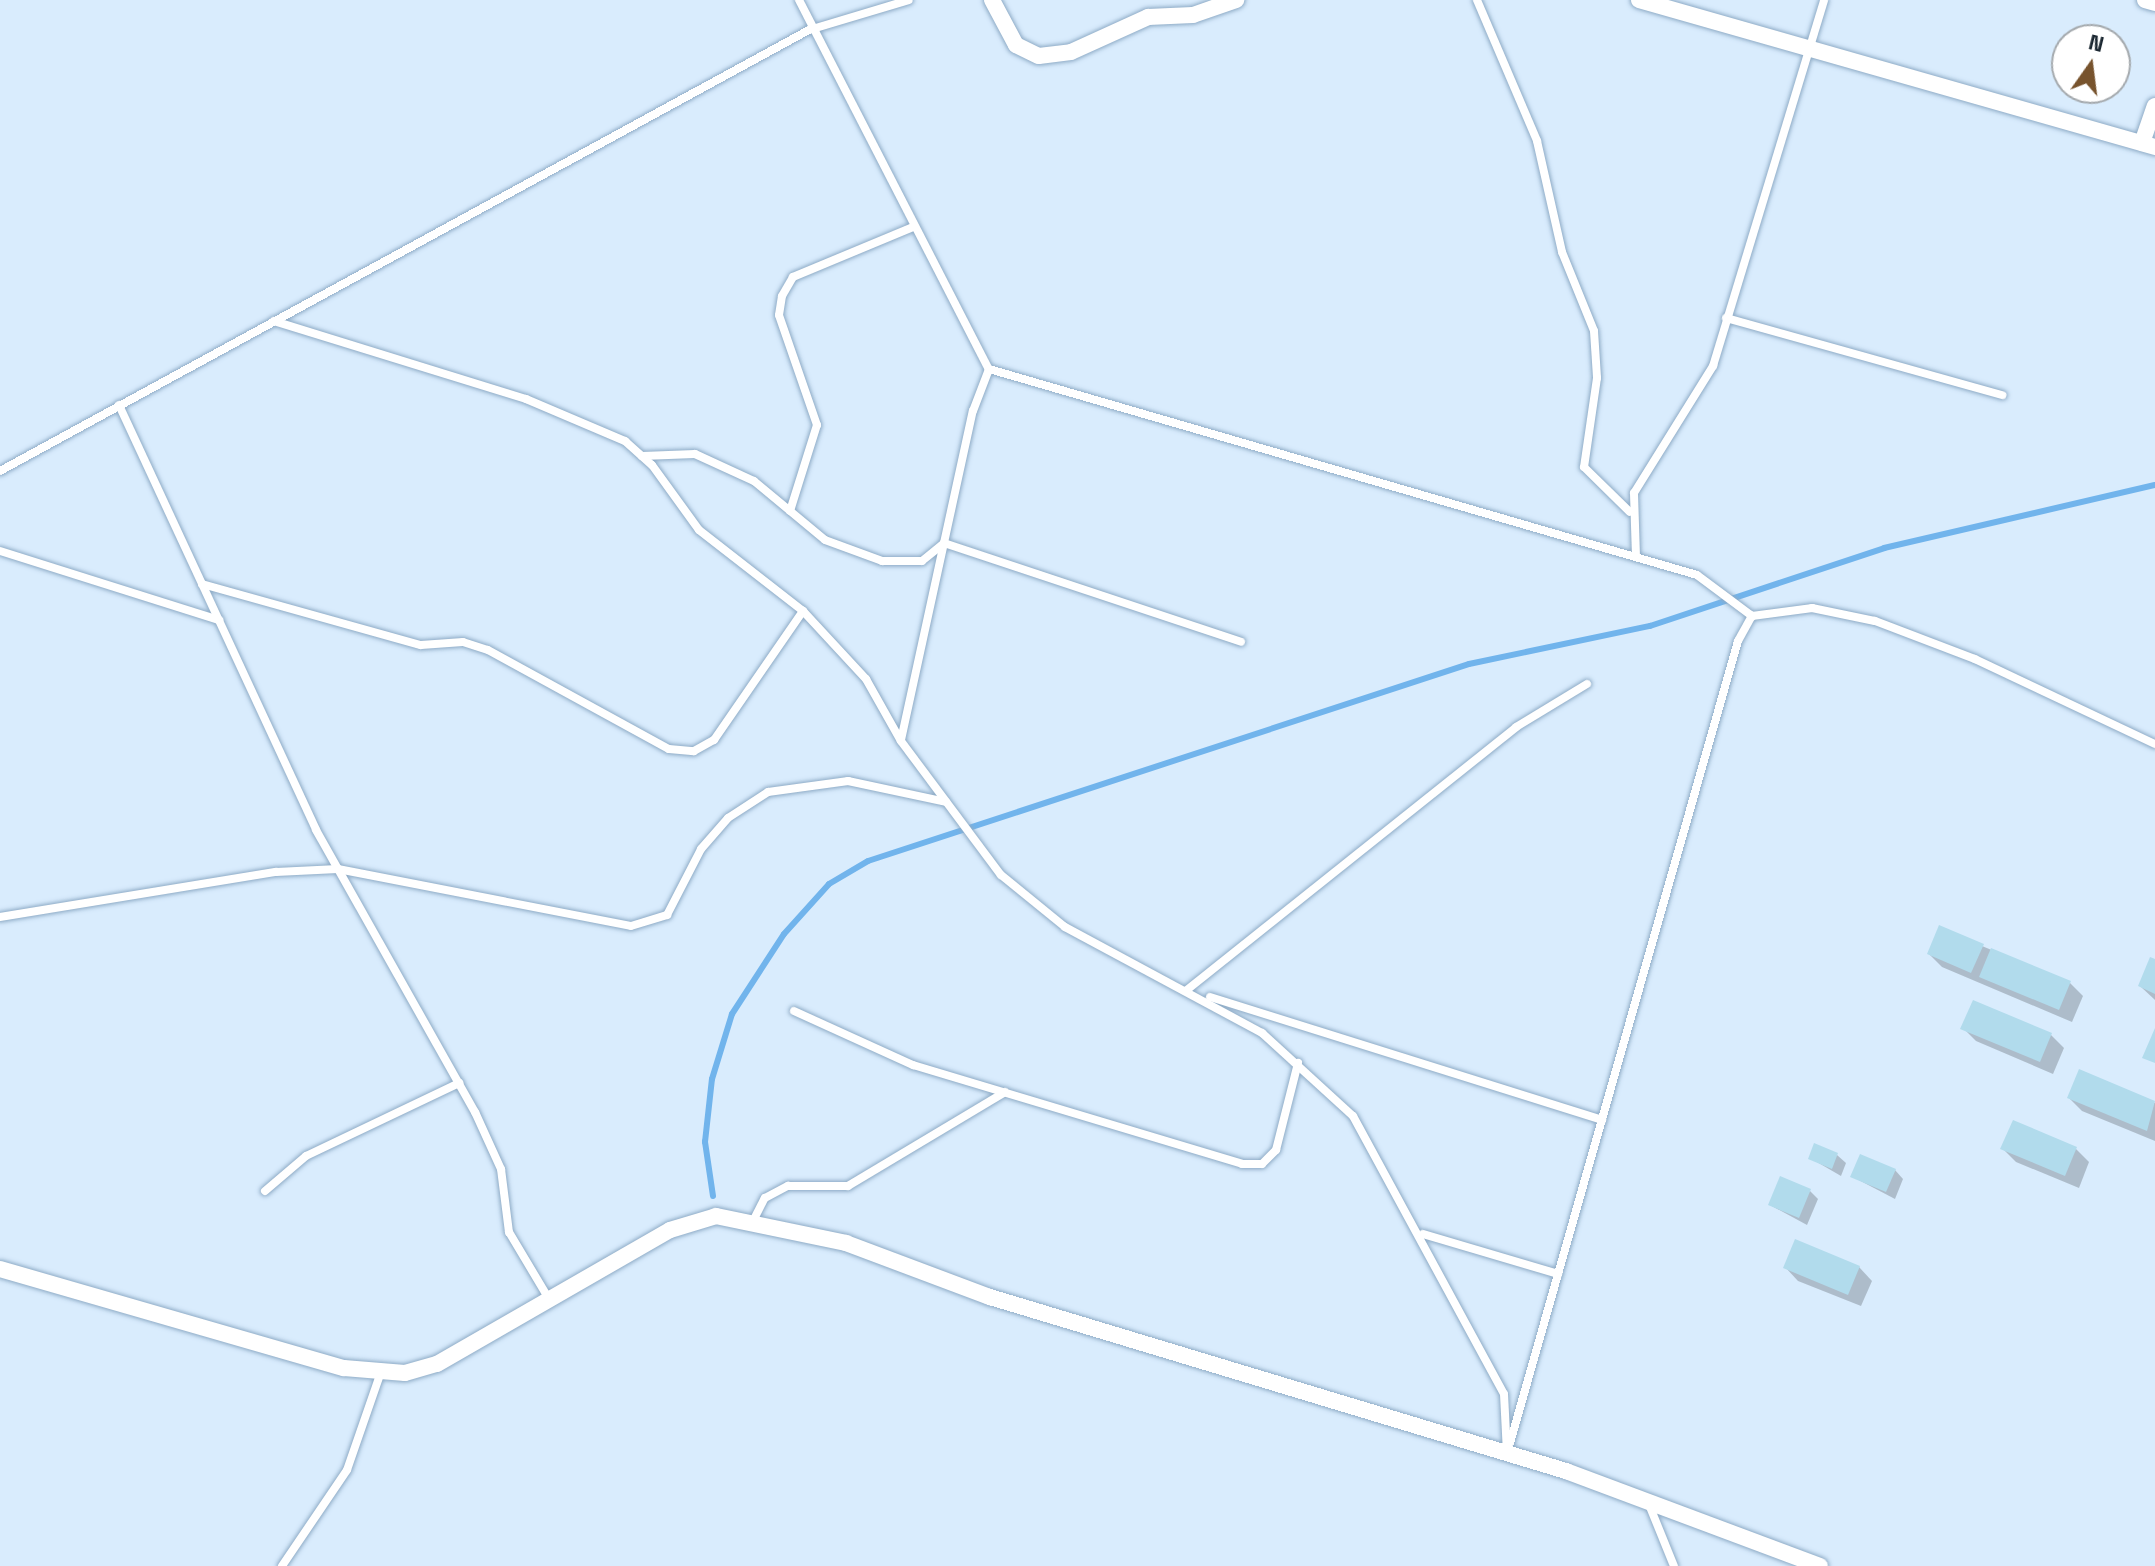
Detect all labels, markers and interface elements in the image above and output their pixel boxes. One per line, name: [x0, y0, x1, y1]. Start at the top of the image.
north arrow: [2051, 24, 2131, 104]
text: N: [2086, 27, 2107, 58]

